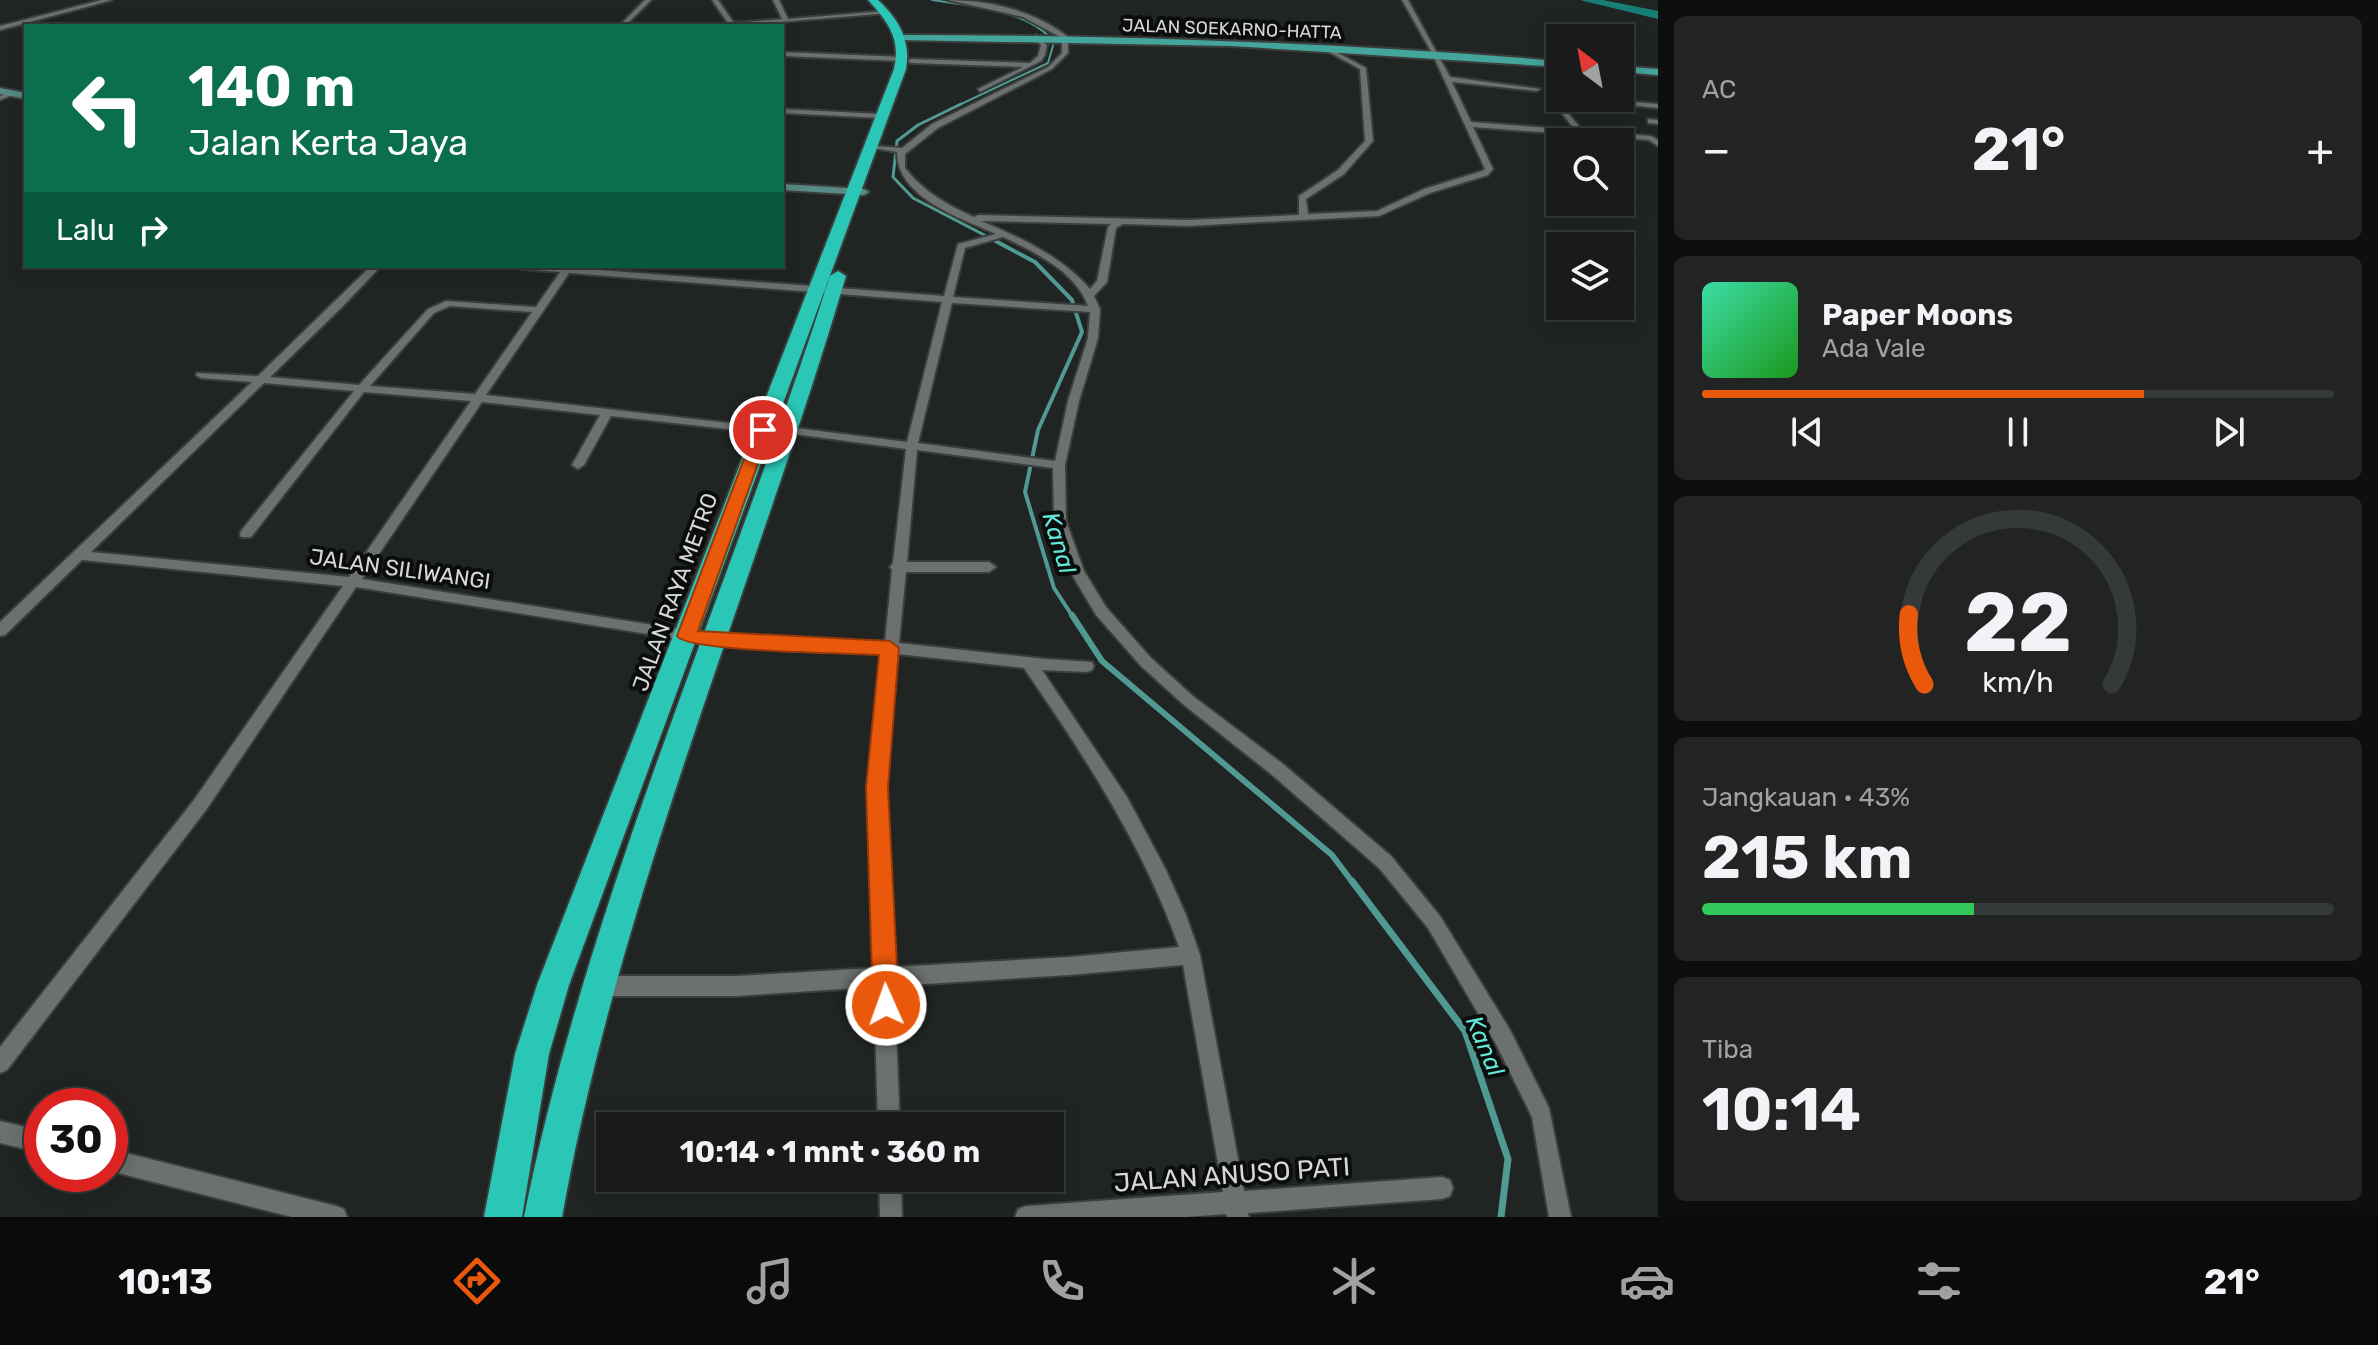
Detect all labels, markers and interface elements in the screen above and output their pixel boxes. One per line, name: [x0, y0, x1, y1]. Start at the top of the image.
street label: JALAN SOEKARNO-HATTA: [1122, 14, 1342, 44]
north arrow: [1546, 24, 1634, 112]
map controls: [1546, 24, 1634, 320]
text: 140 m: [188, 54, 355, 120]
icon: left: [56, 56, 160, 160]
text: AC: [1702, 74, 1736, 105]
text: 21°: [1972, 114, 2065, 185]
text: Jalan Kerta Jaya: [188, 121, 468, 164]
text: −: [1702, 124, 1731, 176]
text: +: [2307, 124, 2334, 176]
button: search: [1546, 128, 1634, 216]
icon: right: [131, 208, 175, 252]
text: Lalu: [56, 212, 115, 248]
button: layers: [1546, 232, 1634, 320]
text: Paper Moons: [1822, 297, 2013, 333]
text: Ada Vale: [1822, 333, 1926, 364]
pin: [729, 396, 797, 464]
icon: arrive: [741, 408, 785, 452]
icon: previous: [1785, 410, 1829, 454]
icon: pause: [1996, 410, 2040, 454]
icon: next: [2207, 410, 2251, 454]
street label: JALAN RAYA METRO: [627, 489, 723, 695]
water label: Kanal: [1036, 509, 1082, 578]
street label: JALAN SILIWANGI: [308, 543, 492, 595]
text: 22: [1964, 572, 2072, 671]
text: km/h: [1982, 665, 2054, 699]
text: Jangkauan · 43%: [1702, 782, 1910, 813]
text: 215 km: [1702, 822, 1912, 893]
position arrow: [844, 963, 928, 1047]
water label: Kanal: [1460, 1012, 1511, 1081]
text: Tiba: [1702, 1034, 1753, 1065]
text: 10:14: [1702, 1074, 1861, 1145]
speed limit sign: 30: [24, 1088, 128, 1192]
text: 10:14 · 1 mnt · 360 m: [680, 1134, 980, 1170]
street label: JALAN ANUSO PATI: [1113, 1151, 1351, 1199]
icon: directions: [449, 1253, 505, 1309]
icon: music: [742, 1253, 798, 1309]
icon: phone: [1034, 1253, 1090, 1309]
icon: climate: [1326, 1253, 1382, 1309]
icon: car: [1619, 1253, 1675, 1309]
icon: filters: [1911, 1253, 1967, 1309]
text: 10:13: [118, 1260, 213, 1303]
text: 21°: [2204, 1260, 2260, 1303]

